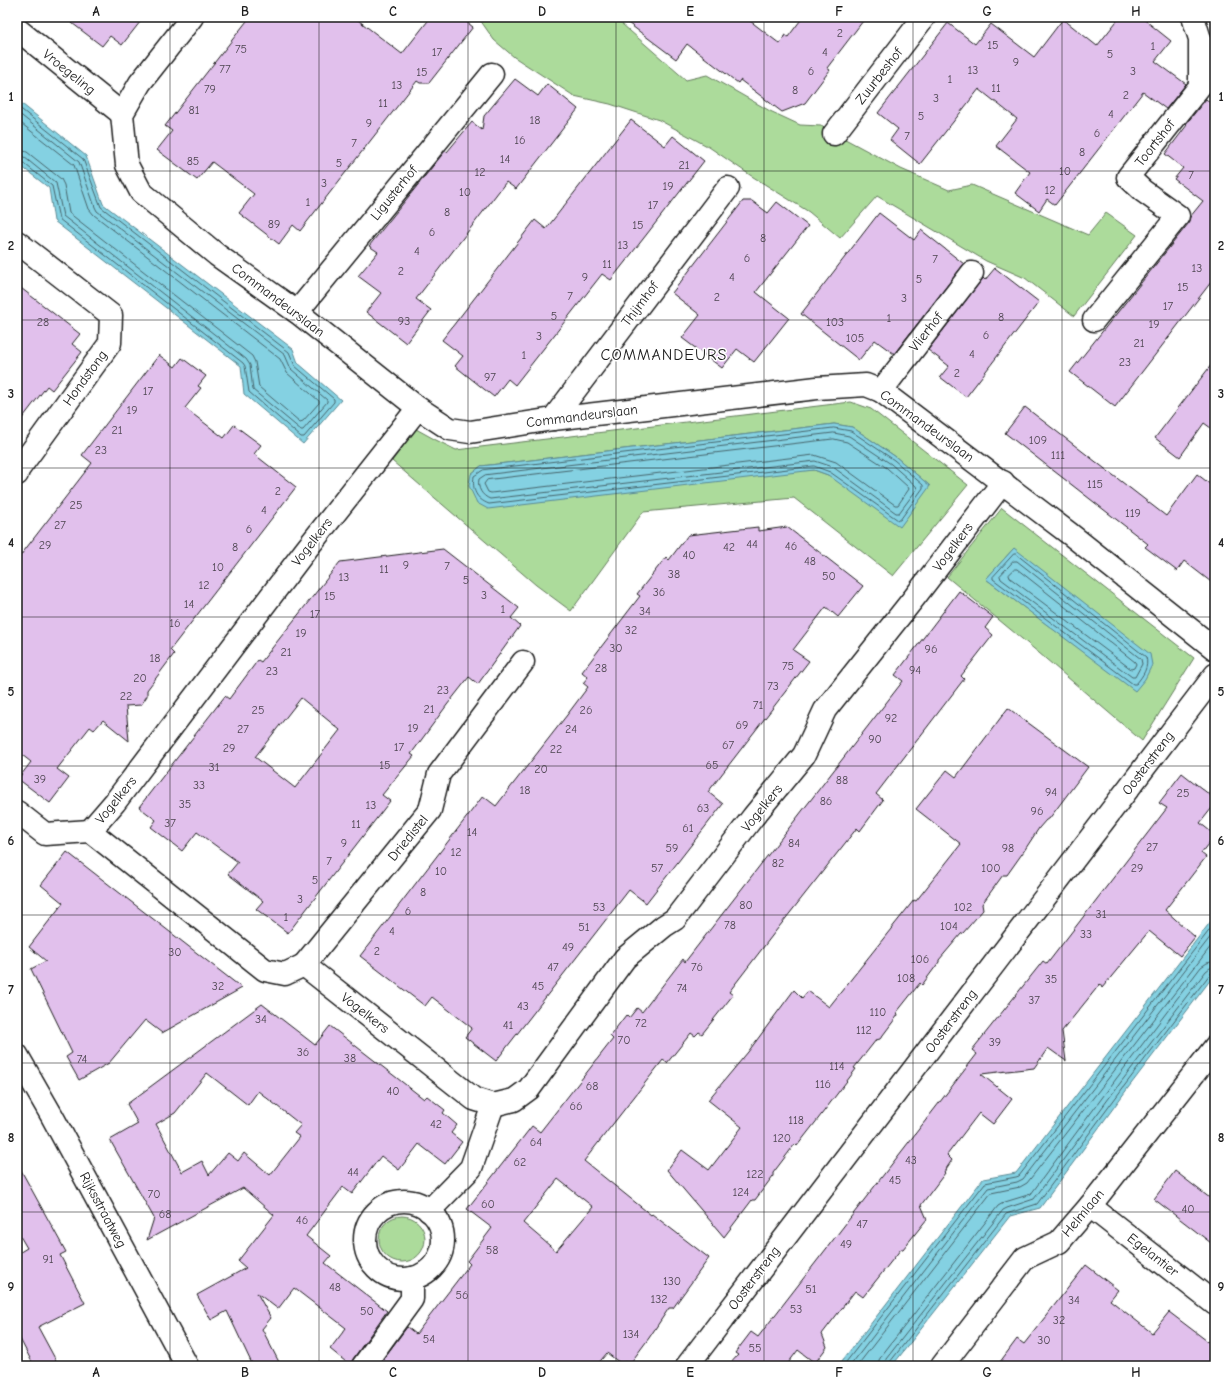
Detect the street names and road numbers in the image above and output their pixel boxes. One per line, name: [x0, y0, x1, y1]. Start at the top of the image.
street label: Zuurbeshof: [852, 43, 907, 108]
street label: Vroegeling: [39, 46, 99, 98]
street label: Toortshof: [1131, 115, 1179, 170]
street label: Ligusterhof: [367, 161, 422, 224]
street label: Commandeurslaan: [228, 259, 328, 341]
street label: Thijmhof: [618, 277, 663, 330]
street label: Vlierhof: [905, 308, 947, 355]
street label: Hondstong: [59, 347, 111, 409]
street label: Commandeurslaan: [877, 386, 977, 466]
street label: Commandeurslaan: [525, 401, 639, 431]
street label: Vogelkers: [288, 514, 336, 569]
street label: Vogelkers: [929, 519, 977, 575]
street label: Oosterstreng: [1118, 728, 1178, 798]
street label: Vogelkers: [92, 773, 140, 827]
street label: Vogelkers: [738, 781, 786, 835]
street label: Driedistel: [384, 811, 432, 865]
street label: Oosterstreng: [921, 986, 981, 1056]
street label: Vogelkers: [338, 989, 393, 1037]
street label: Rijksstraatweg: [76, 1169, 130, 1251]
street label: Helmlaan: [1058, 1186, 1108, 1240]
street label: Egelantier: [1124, 1230, 1182, 1281]
street label: Oosterstreng: [724, 1243, 784, 1313]

